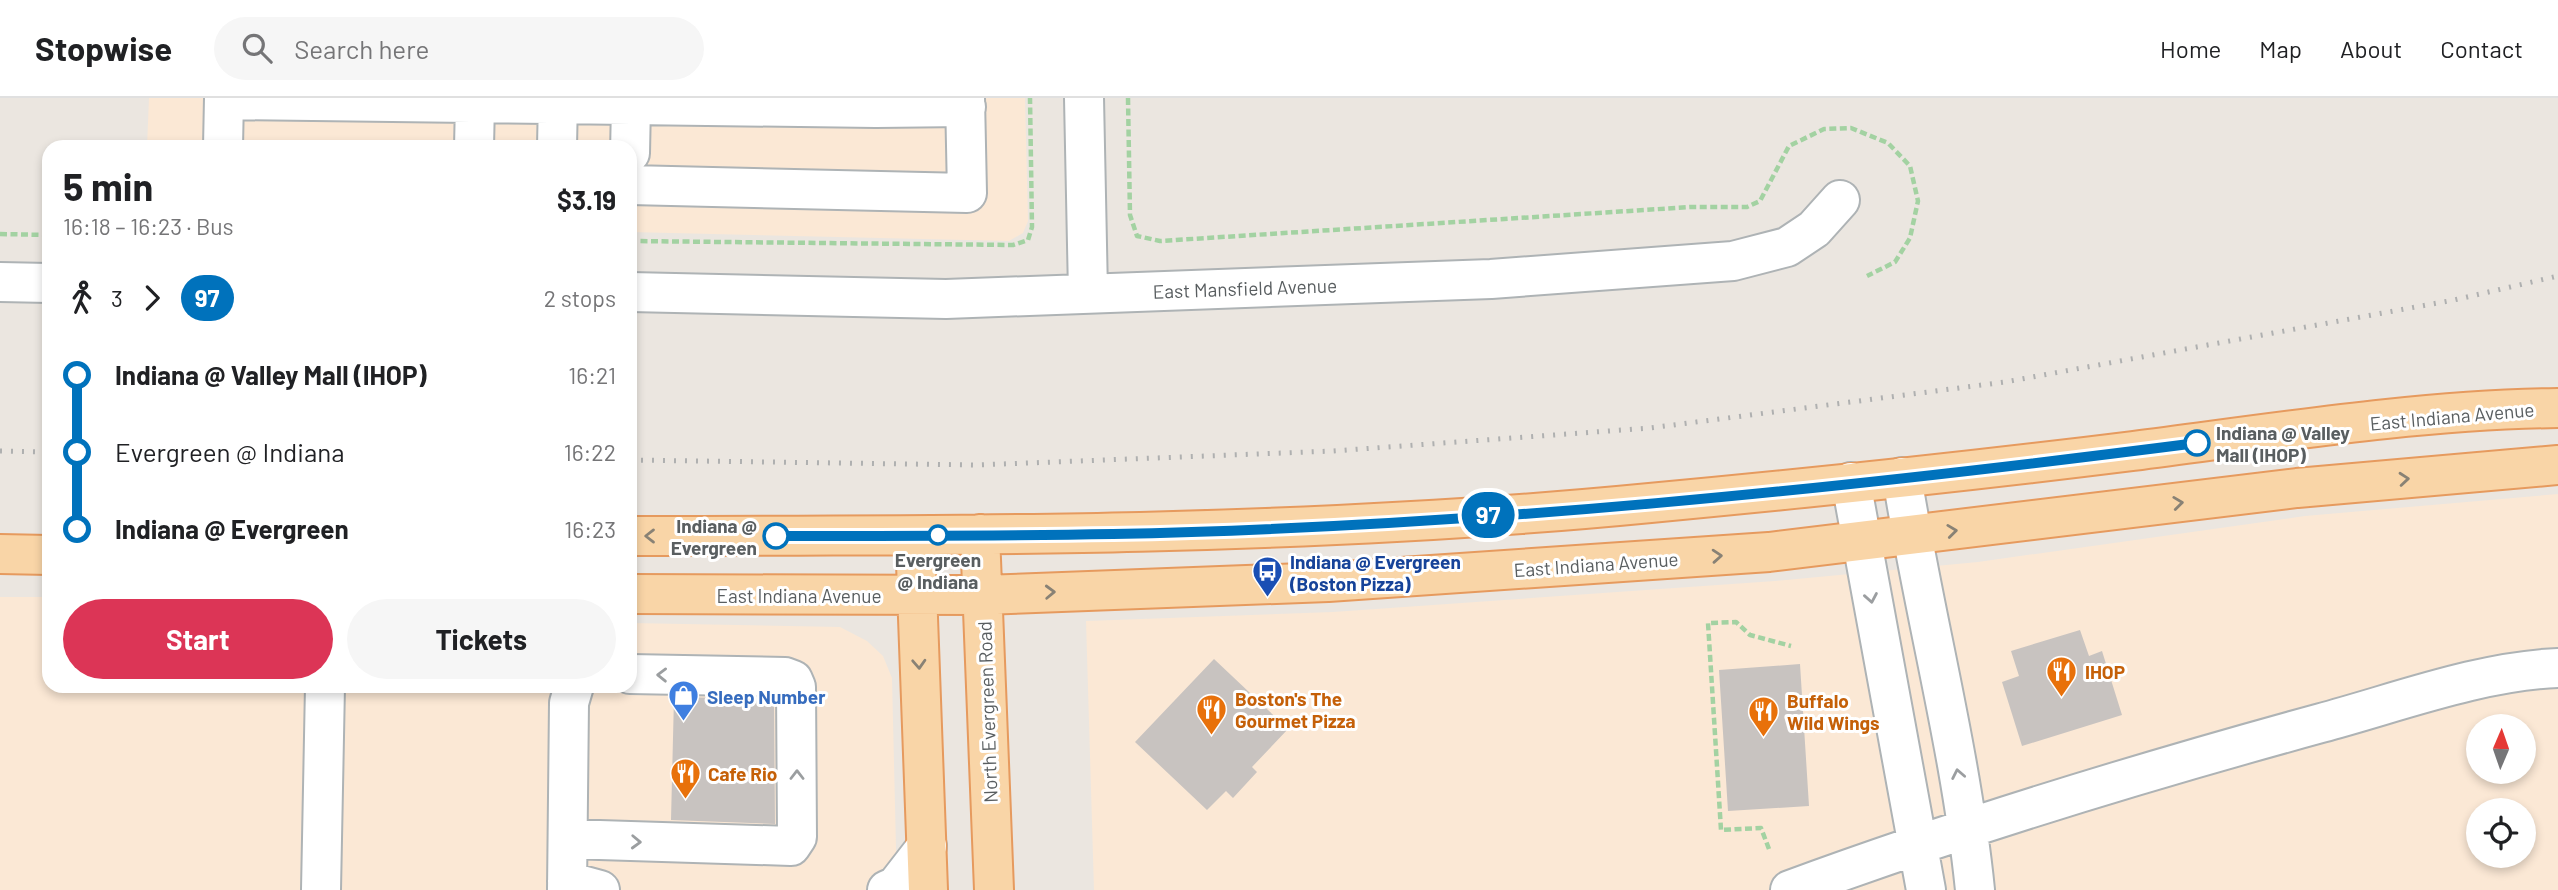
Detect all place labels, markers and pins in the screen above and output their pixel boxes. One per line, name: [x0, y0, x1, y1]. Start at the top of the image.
place label: Indiana @ Valley Mall (IHOP): [2216, 421, 2350, 466]
marker: Indiana @ Valley Mall (IHOP): [2184, 430, 2210, 456]
place label: Indiana @ Evergreen: [671, 514, 757, 559]
marker: Indiana @ Evergreen: [763, 523, 789, 549]
marker: Evergreen @ Indiana: [928, 525, 948, 545]
place label: Evergreen @ Indiana: [895, 548, 981, 593]
place label: Indiana @ Evergreen (Boston Pizza): [1289, 550, 1461, 595]
bus stop icon: Indiana @ Evergreen (Boston Pizza): [1250, 555, 1284, 599]
restaurant icon: IHOP: [2045, 654, 2079, 698]
place label: IHOP: [2085, 660, 2125, 683]
shop icon: Sleep Number: [667, 679, 701, 723]
place label: Sleep Number: [707, 685, 826, 708]
place label: Boston's The Gourmet Pizza: [1235, 687, 1356, 732]
place label: Buffalo Wild Wings: [1787, 689, 1880, 734]
restaurant icon: Boston's The Gourmet Pizza: [1195, 692, 1229, 736]
restaurant icon: Buffalo Wild Wings: [1747, 694, 1781, 738]
restaurant icon: Cafe Rio: [668, 756, 702, 800]
place label: Cafe Rio: [708, 762, 777, 785]

